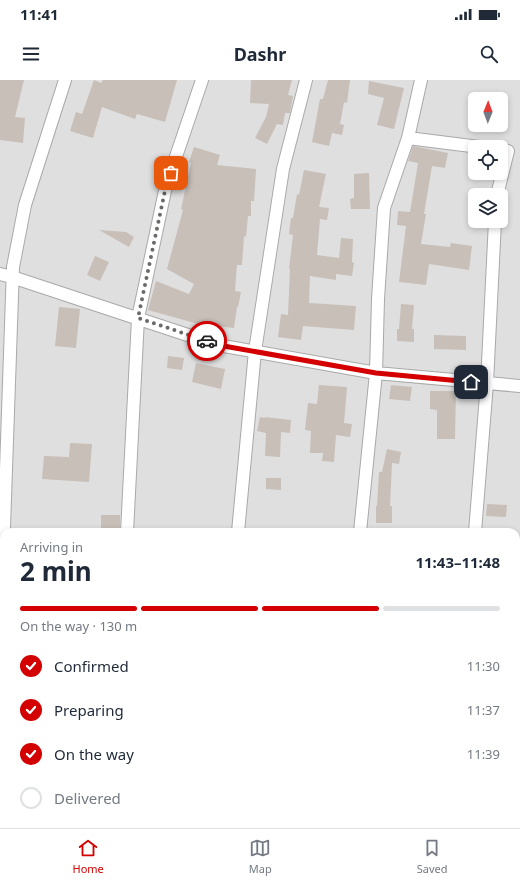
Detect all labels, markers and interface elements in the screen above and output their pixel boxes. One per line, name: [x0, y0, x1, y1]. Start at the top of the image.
text: 11:41: [20, 4, 59, 24]
text: Dashr: [234, 42, 286, 66]
icon: menu: [20, 43, 42, 65]
icon: search: [478, 43, 500, 65]
north arrow: [468, 92, 508, 132]
map controls: [468, 92, 508, 228]
button: locate: [468, 140, 508, 180]
pin: [154, 156, 188, 190]
icon: bag: [160, 162, 182, 184]
button: layers: [468, 188, 508, 228]
courier: [187, 321, 227, 361]
icon: car: [196, 330, 218, 352]
pin: [454, 365, 488, 399]
icon: home: [460, 371, 482, 393]
text: Arriving in: [20, 538, 83, 556]
text: 11:43–11:48: [415, 552, 500, 572]
text: 2 min: [20, 553, 92, 589]
text: On the way · 130 m: [20, 617, 137, 635]
icon: check: [20, 655, 42, 677]
text: Confirmed: [54, 656, 129, 676]
text: 11:30: [467, 657, 500, 675]
icon: check: [20, 699, 42, 721]
text: Preparing: [54, 700, 124, 720]
text: 11:37: [467, 701, 500, 719]
icon: check: [20, 743, 42, 765]
text: On the way: [54, 744, 134, 764]
text: 11:39: [467, 745, 500, 763]
text: Delivered: [54, 788, 121, 808]
tab: Home: [73, 837, 104, 876]
tab: Map: [249, 837, 272, 876]
tab: Saved: [417, 837, 448, 876]

